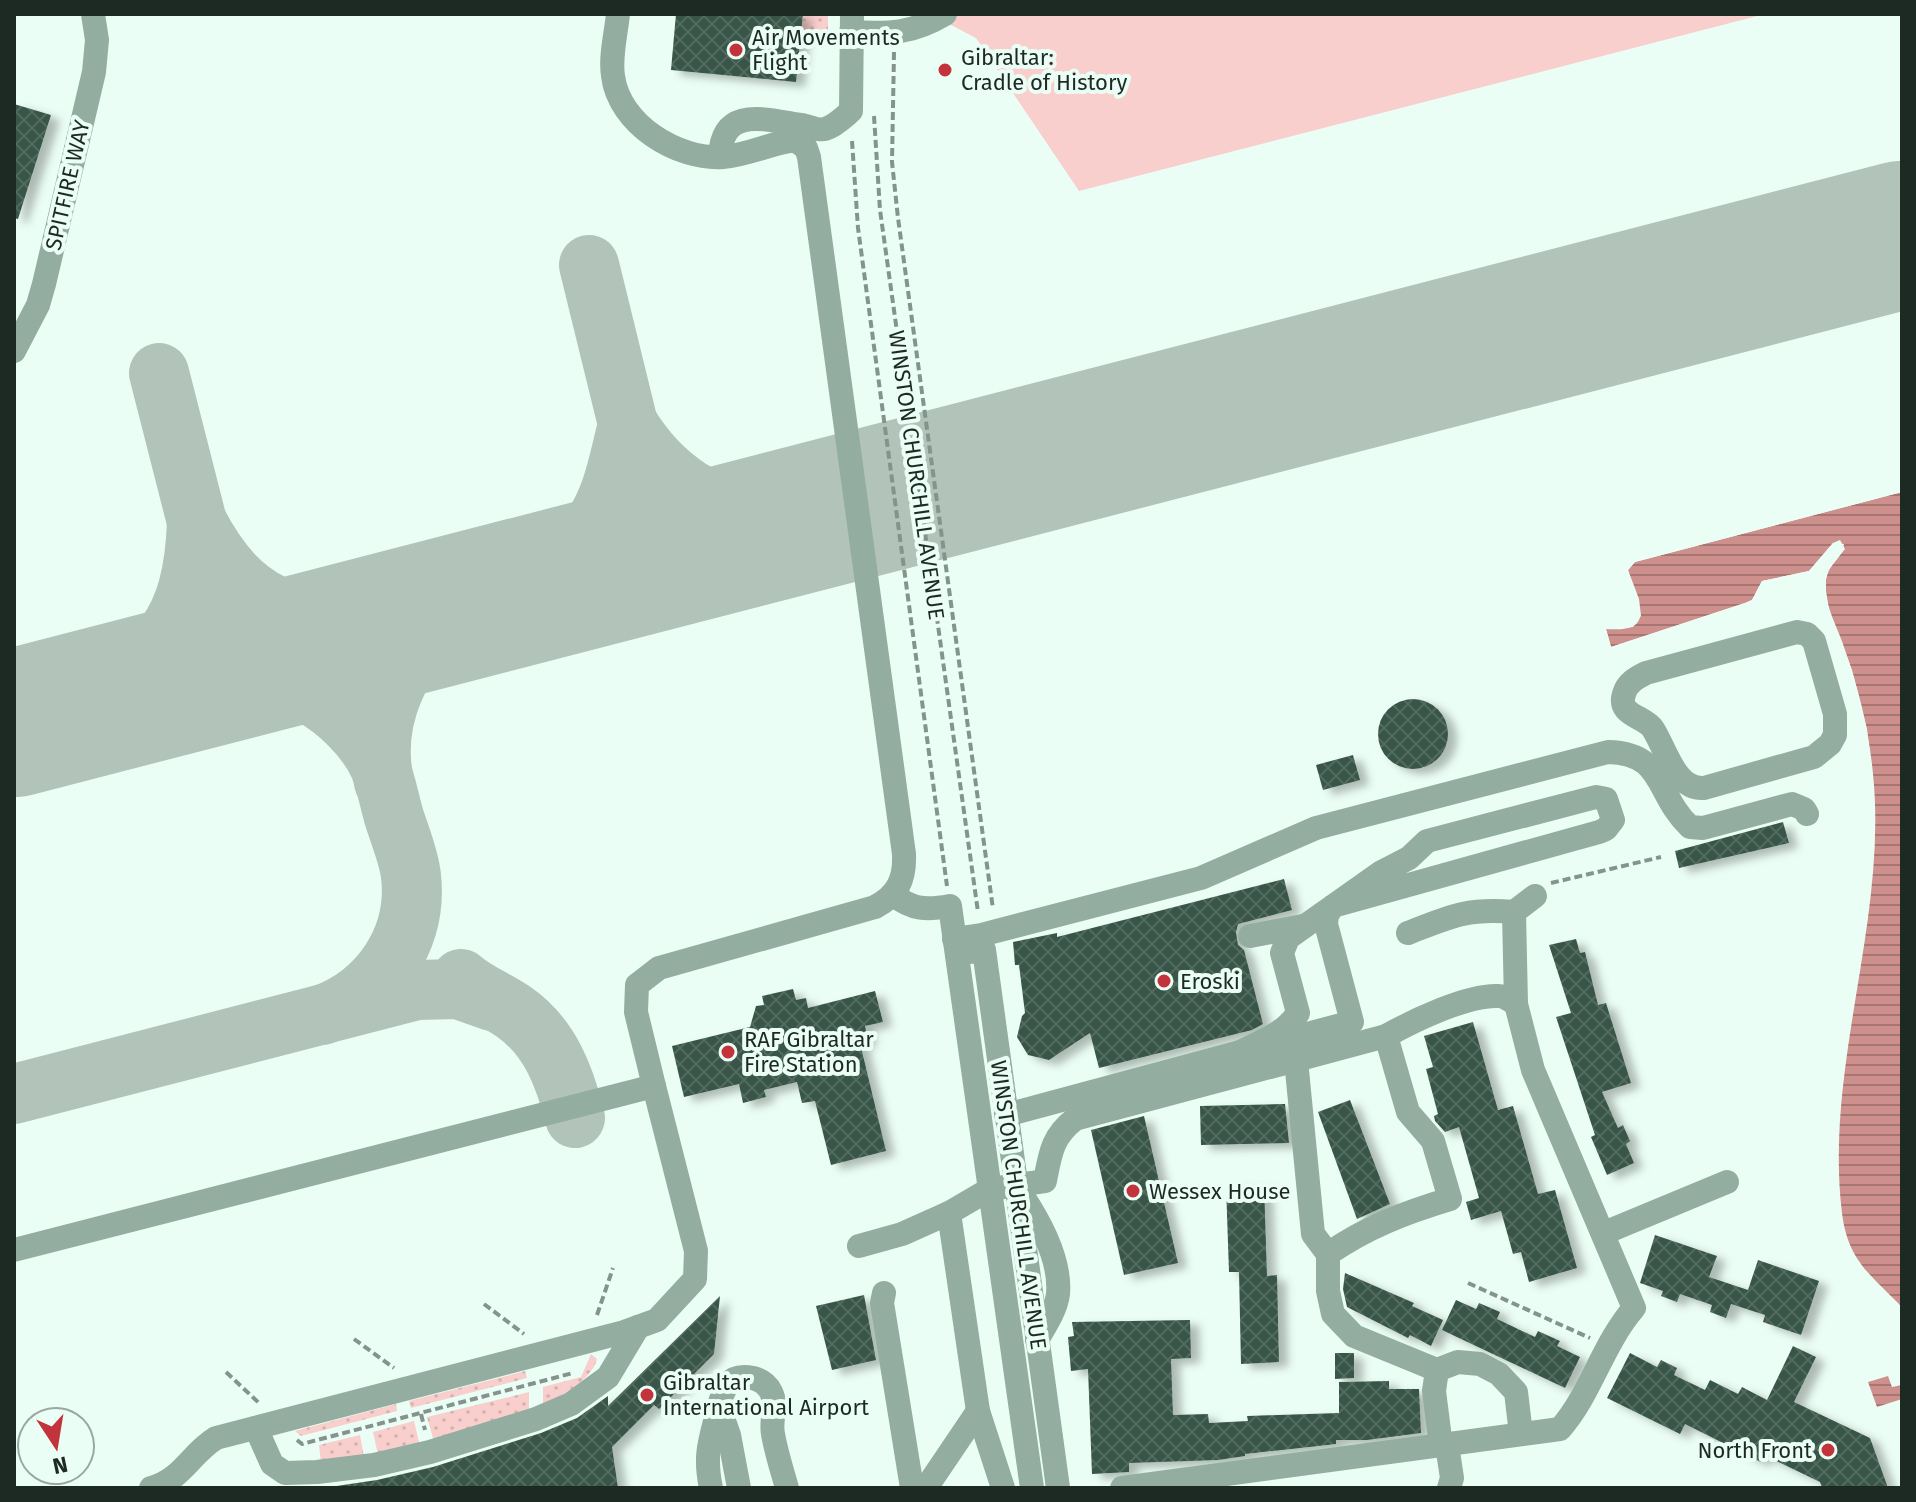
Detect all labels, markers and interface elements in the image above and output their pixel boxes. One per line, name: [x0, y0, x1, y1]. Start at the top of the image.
place label: Air Movements Flight: [752, 24, 900, 76]
marker: Air Movements Flight: [727, 41, 745, 59]
place label: Gibraltar: Cradle of History: [961, 44, 1127, 96]
marker: Gibraltar: Cradle of History: [936, 61, 954, 79]
street label: SPITFIRE WAY: [39, 117, 96, 253]
street label: WINSTON CHURCHILL AVENUE: [883, 329, 950, 622]
place label: Eroski: [1180, 968, 1240, 995]
marker: Eroski: [1155, 972, 1173, 990]
place label: RAF Gibraltar Fire Station: [744, 1026, 874, 1078]
marker: RAF Gibraltar Fire Station: [719, 1043, 737, 1061]
street label: WINSTON CHURCHILL AVENUE: [985, 1059, 1052, 1352]
place label: Wessex House: [1149, 1178, 1290, 1205]
marker: Wessex House: [1124, 1182, 1142, 1200]
place label: Gibraltar International Airport: [663, 1369, 869, 1421]
marker: Gibraltar International Airport: [638, 1386, 656, 1404]
north arrow: [16, 1406, 96, 1486]
place label: North Front: [1697, 1437, 1812, 1464]
marker: North Front: [1819, 1441, 1837, 1459]
text: N: [50, 1450, 70, 1480]

